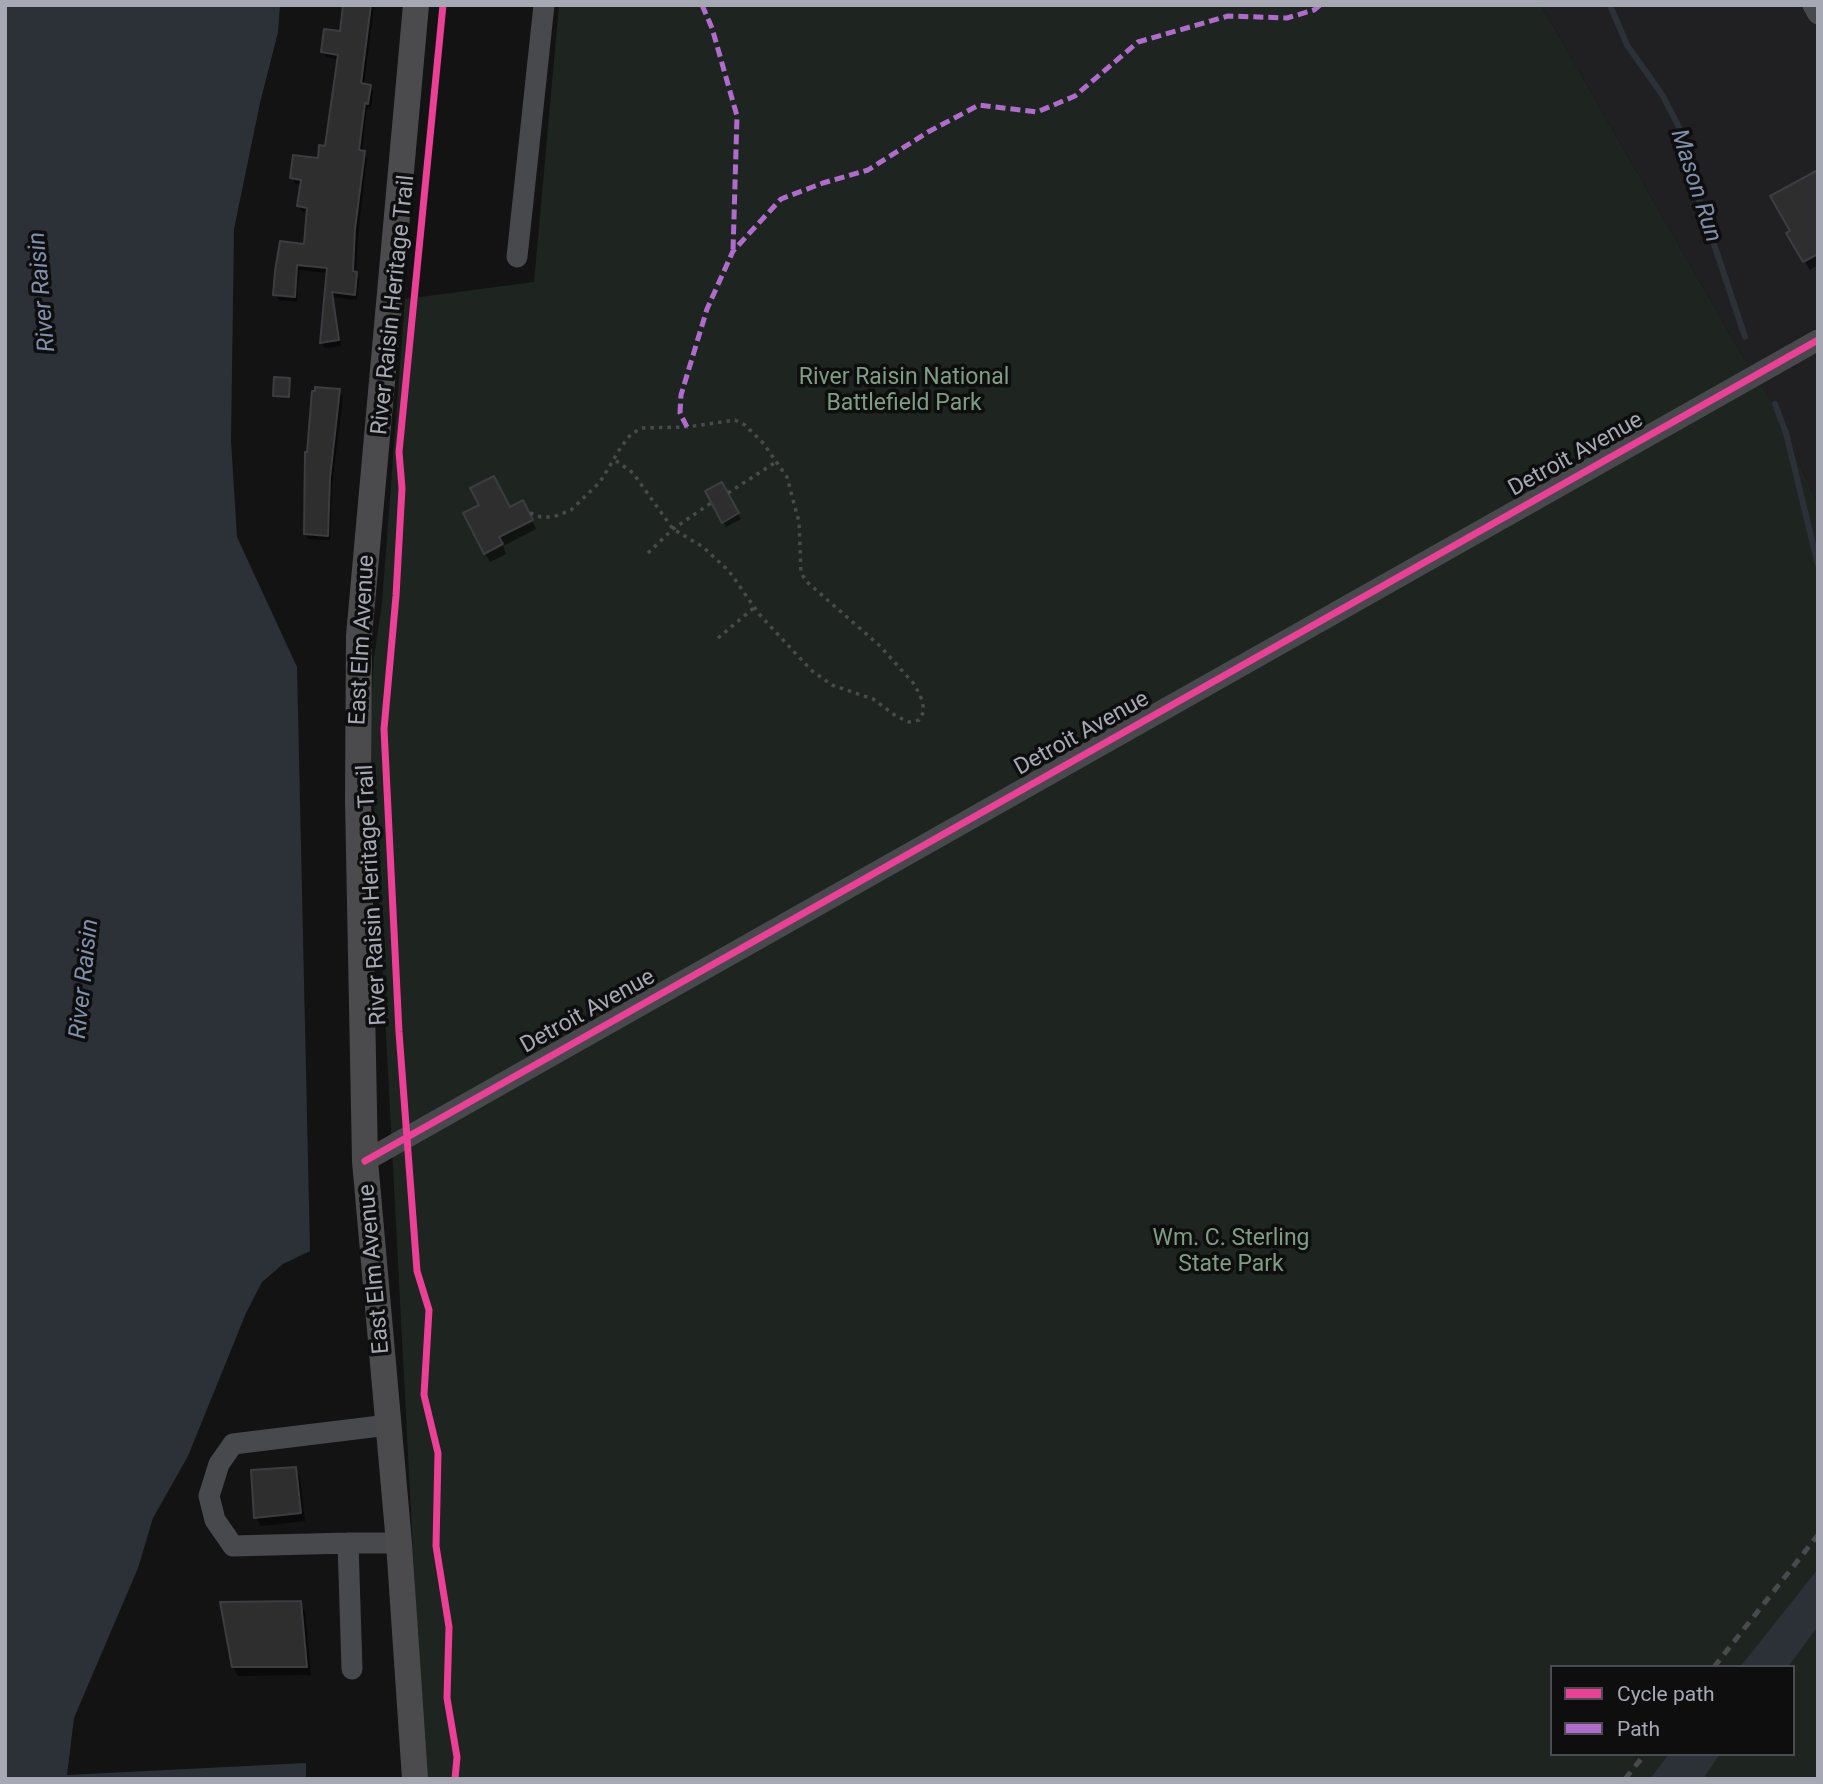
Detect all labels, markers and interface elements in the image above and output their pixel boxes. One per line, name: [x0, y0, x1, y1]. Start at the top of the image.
water label: Mason Run: [1663, 126, 1727, 246]
street label: River Raisin Heritage Trail: [367, 174, 421, 436]
water label: River Raisin: [23, 231, 63, 353]
park label: River Raisin National Battlefield Park: [799, 364, 1009, 418]
street label: Detroit Avenue: [1504, 407, 1648, 503]
street label: East Elm Avenue: [345, 554, 381, 726]
street label: Detroit Avenue: [1010, 686, 1154, 782]
street label: River Raisin Heritage Trail: [352, 764, 394, 1026]
water label: River Raisin: [64, 918, 106, 1040]
street label: Detroit Avenue: [516, 964, 660, 1060]
street label: East Elm Avenue: [354, 1183, 396, 1355]
park label: Wm. C. Sterling State Park: [1152, 1225, 1310, 1279]
legend: [1550, 1665, 1795, 1756]
text: Cycle path: [1617, 1682, 1715, 1706]
text: Path: [1617, 1717, 1660, 1741]

